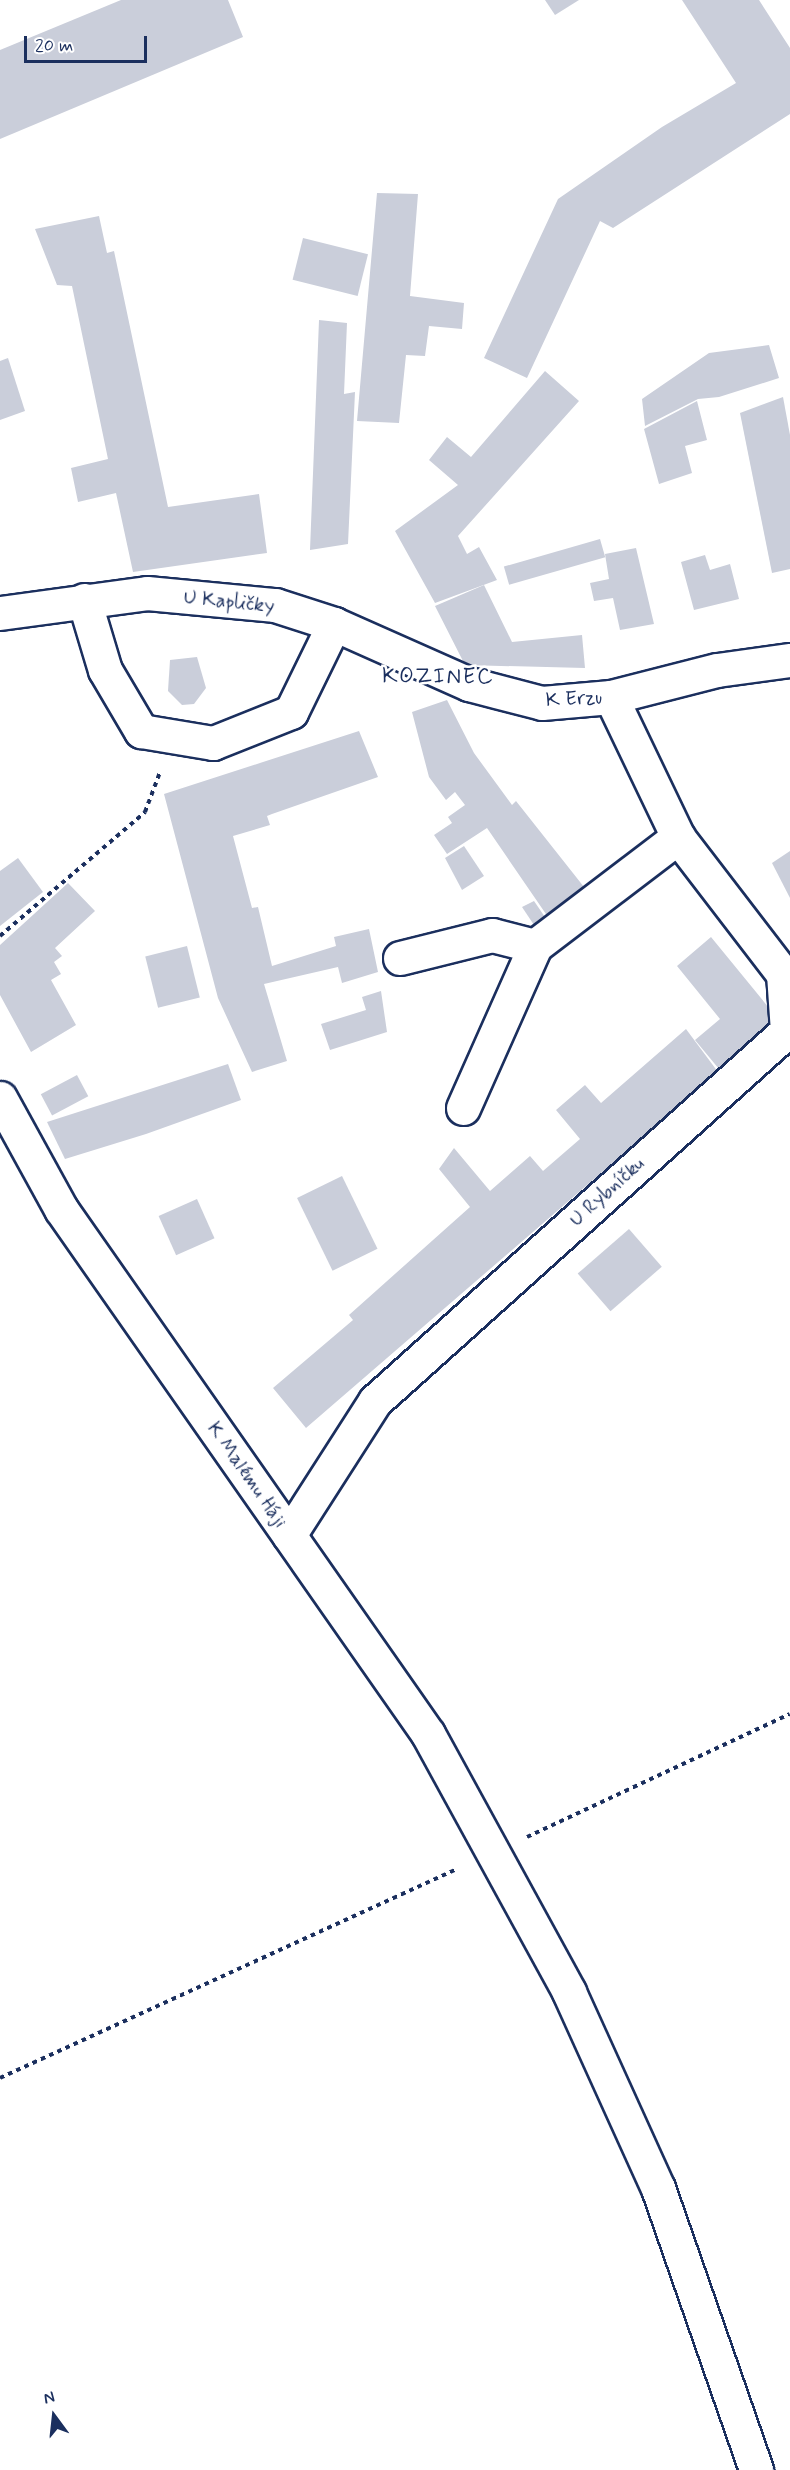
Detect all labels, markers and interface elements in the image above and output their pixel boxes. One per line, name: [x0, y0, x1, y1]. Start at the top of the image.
scale bar: [27, 24, 150, 62]
text: 20 m: [35, 34, 73, 58]
street label: U Kapličky: [182, 585, 276, 619]
district label: KOZINEC: [383, 665, 493, 691]
street label: K Erzu: [545, 686, 603, 712]
street label: U Rybníčku: [564, 1152, 650, 1232]
street label: K Malému Háji: [201, 1417, 293, 1533]
north arrow: [24, 2386, 84, 2446]
text: N: [41, 2387, 57, 2410]

